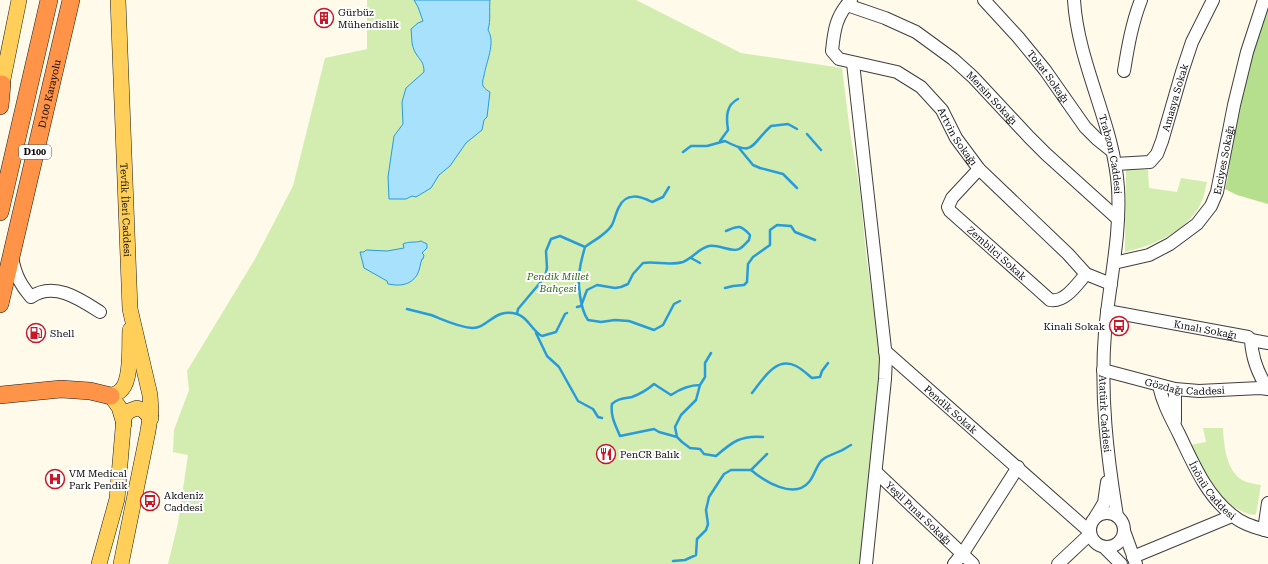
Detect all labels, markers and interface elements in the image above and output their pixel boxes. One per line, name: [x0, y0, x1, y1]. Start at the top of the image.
building icon: Gürbüz Mühendislik: [313, 7, 335, 29]
place label: Gürbüz Mühendislik: [338, 7, 400, 30]
street label: Tokat Sokağı: [1025, 48, 1071, 105]
street label: D100 Karayolu: [36, 58, 63, 129]
street label: Amasya Sokak: [1160, 62, 1191, 133]
street label: Mersin Sokağı: [964, 69, 1019, 127]
street label: Artvin Sokağı: [936, 106, 979, 168]
street label: Trabzon Caddesi: [1097, 113, 1123, 194]
street label: Erciyes Sokağı: [1212, 124, 1236, 196]
road number: D100: [19, 145, 51, 159]
street label: Tevfik İleri Caddesi: [118, 163, 133, 257]
street label: Zembilci Sokak: [965, 224, 1029, 283]
park label: Pendik Millet Bahçesi: [526, 271, 589, 294]
bus stop icon: Kinali Sokak: [1108, 315, 1130, 337]
street label: Kınalı Sokağı: [1173, 318, 1238, 341]
place label: Kinali Sokak: [1044, 321, 1106, 332]
fuel station icon: Shell: [25, 322, 47, 344]
place label: Shell: [50, 328, 74, 339]
street label: Atatürk Caddesi: [1097, 375, 1113, 453]
street label: Gözdağı Caddesi: [1144, 376, 1225, 397]
street label: Pendik Sokak: [922, 383, 980, 436]
restaurant icon: PenCR Balık: [595, 443, 617, 465]
place label: PenCR Balık: [620, 449, 680, 460]
street label: İnönü Caddesi: [1187, 459, 1238, 522]
hospital icon: VM Medical Park Pendik: [44, 468, 66, 490]
place label: VM Medical Park Pendik: [69, 468, 128, 491]
street label: Yeşil Pınar Sokağı: [883, 479, 954, 547]
bus stop icon: Akdeni̇z Caddesi̇: [139, 490, 161, 512]
place label: Akdeni̇z Caddesi̇: [164, 490, 204, 513]

